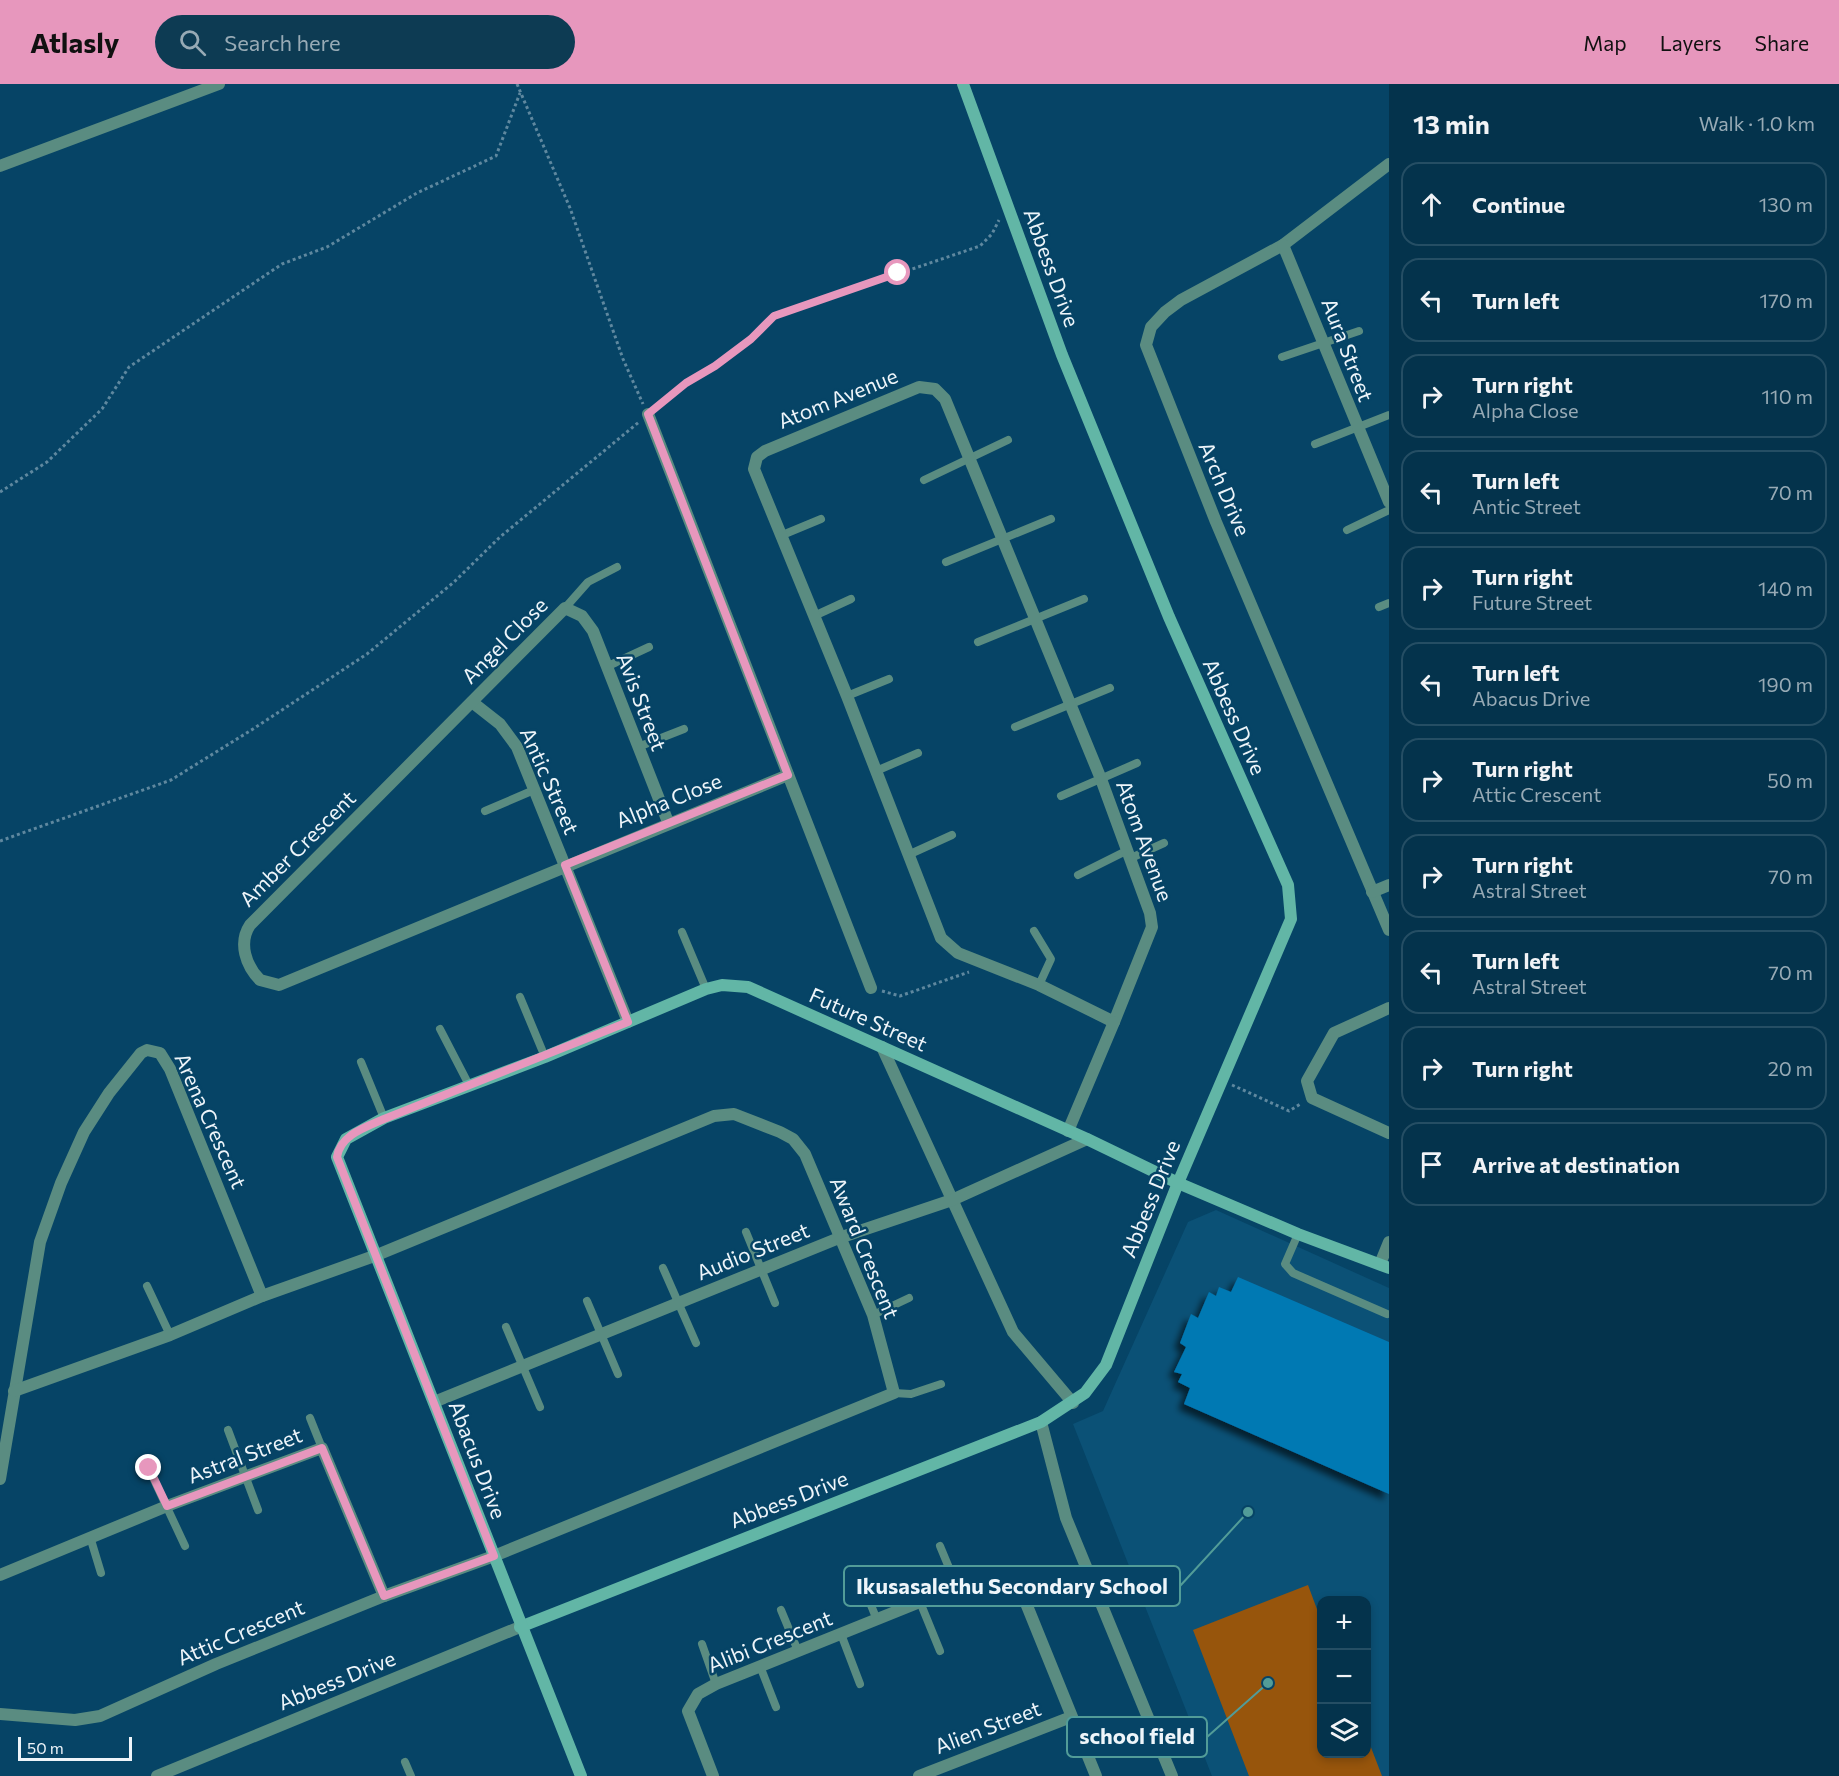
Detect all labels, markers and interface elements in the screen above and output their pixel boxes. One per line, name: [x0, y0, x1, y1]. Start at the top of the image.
search box: [155, 15, 575, 69]
text: Atlasly: [30, 25, 119, 59]
icon: search: [176, 26, 209, 59]
text: Search here: [224, 29, 341, 56]
text: Map: [1583, 30, 1627, 55]
text: Layers: [1660, 30, 1722, 55]
text: Share: [1755, 30, 1809, 55]
text: 13 min: [1413, 108, 1490, 139]
text: Walk · 1.0 km: [1699, 111, 1815, 135]
icon: ahead: [1415, 188, 1448, 221]
text: Continue: [1472, 191, 1565, 218]
text: 130 m: [1759, 192, 1813, 216]
street label: Abbess Drive: [1019, 205, 1085, 330]
route start: [884, 259, 910, 285]
icon: left: [1415, 284, 1448, 317]
text: Turn left: [1472, 287, 1559, 314]
text: 170 m: [1760, 288, 1813, 312]
street label: Aura Street: [1317, 294, 1380, 405]
street label: Atom Avenue: [774, 362, 901, 433]
text: Turn right: [1472, 371, 1573, 398]
icon: right: [1415, 380, 1448, 413]
text: 110 m: [1762, 384, 1813, 408]
text: Alpha Close: [1472, 398, 1579, 422]
street label: Arch Drive: [1194, 438, 1256, 539]
text: Turn left: [1472, 467, 1559, 494]
icon: left: [1415, 476, 1448, 509]
text: 70 m: [1768, 480, 1813, 504]
text: Antic Street: [1472, 494, 1581, 518]
text: Turn right: [1472, 563, 1573, 590]
icon: right: [1415, 572, 1448, 605]
text: 140 m: [1758, 576, 1813, 600]
text: Future Street: [1472, 590, 1592, 614]
street label: Angel Close: [456, 592, 552, 688]
street label: Avis Street: [612, 649, 672, 754]
street label: Abbess Drive: [1199, 655, 1272, 778]
text: Turn left: [1472, 659, 1559, 686]
icon: left: [1415, 668, 1448, 701]
text: 190 m: [1758, 672, 1813, 696]
text: Abacus Drive: [1472, 686, 1590, 710]
street label: Antic Street: [516, 723, 585, 838]
text: Turn right: [1472, 755, 1573, 782]
icon: right: [1415, 764, 1448, 797]
street label: Alpha Close: [612, 767, 725, 832]
text: 50 m: [1767, 768, 1813, 792]
street label: Atom Avenue: [1112, 777, 1179, 904]
text: Attic Crescent: [1472, 782, 1601, 806]
street label: Amber Crescent: [234, 785, 360, 911]
text: Turn right: [1472, 851, 1573, 878]
icon: right: [1415, 860, 1448, 893]
text: 70 m: [1768, 864, 1813, 888]
text: Astral Street: [1472, 878, 1587, 902]
text: Turn left: [1472, 947, 1559, 974]
icon: left: [1415, 956, 1448, 989]
text: 70 m: [1768, 960, 1813, 984]
text: Astral Street: [1472, 974, 1587, 998]
street label: Future Street: [806, 982, 931, 1056]
street label: Arena Crescent: [170, 1049, 252, 1192]
icon: right: [1415, 1052, 1448, 1085]
text: Turn right: [1472, 1055, 1573, 1082]
text: 20 m: [1768, 1056, 1813, 1080]
street label: Abbess Drive: [1115, 1136, 1184, 1261]
icon: arrive: [1415, 1148, 1448, 1181]
text: Arrive at destination: [1472, 1151, 1680, 1178]
street label: Award Crescent: [826, 1173, 905, 1322]
street label: Audio Street: [692, 1217, 813, 1285]
street label: Abacus Drive: [444, 1397, 512, 1522]
street label: Astral Street: [184, 1421, 305, 1488]
route end: [135, 1454, 161, 1480]
street label: Abbess Drive: [726, 1465, 851, 1533]
callout: Ikusasalethu Secondary School: [844, 1566, 1180, 1606]
text: Ikusasalethu Secondary School: [856, 1572, 1168, 1599]
street label: Attic Crescent: [173, 1594, 308, 1670]
map controls: [1317, 1596, 1371, 1758]
button: +: [1317, 1596, 1371, 1650]
street label: Alibi Crescent: [703, 1604, 835, 1677]
street label: Abbess Drive: [274, 1645, 399, 1714]
button: −: [1317, 1650, 1371, 1704]
street label: Alien Street: [931, 1695, 1044, 1758]
button: layers: [1317, 1704, 1371, 1758]
callout: school field: [1067, 1717, 1207, 1757]
text: school field: [1079, 1722, 1195, 1749]
scale bar: [18, 1734, 132, 1762]
text: 50 m: [27, 1738, 64, 1757]

